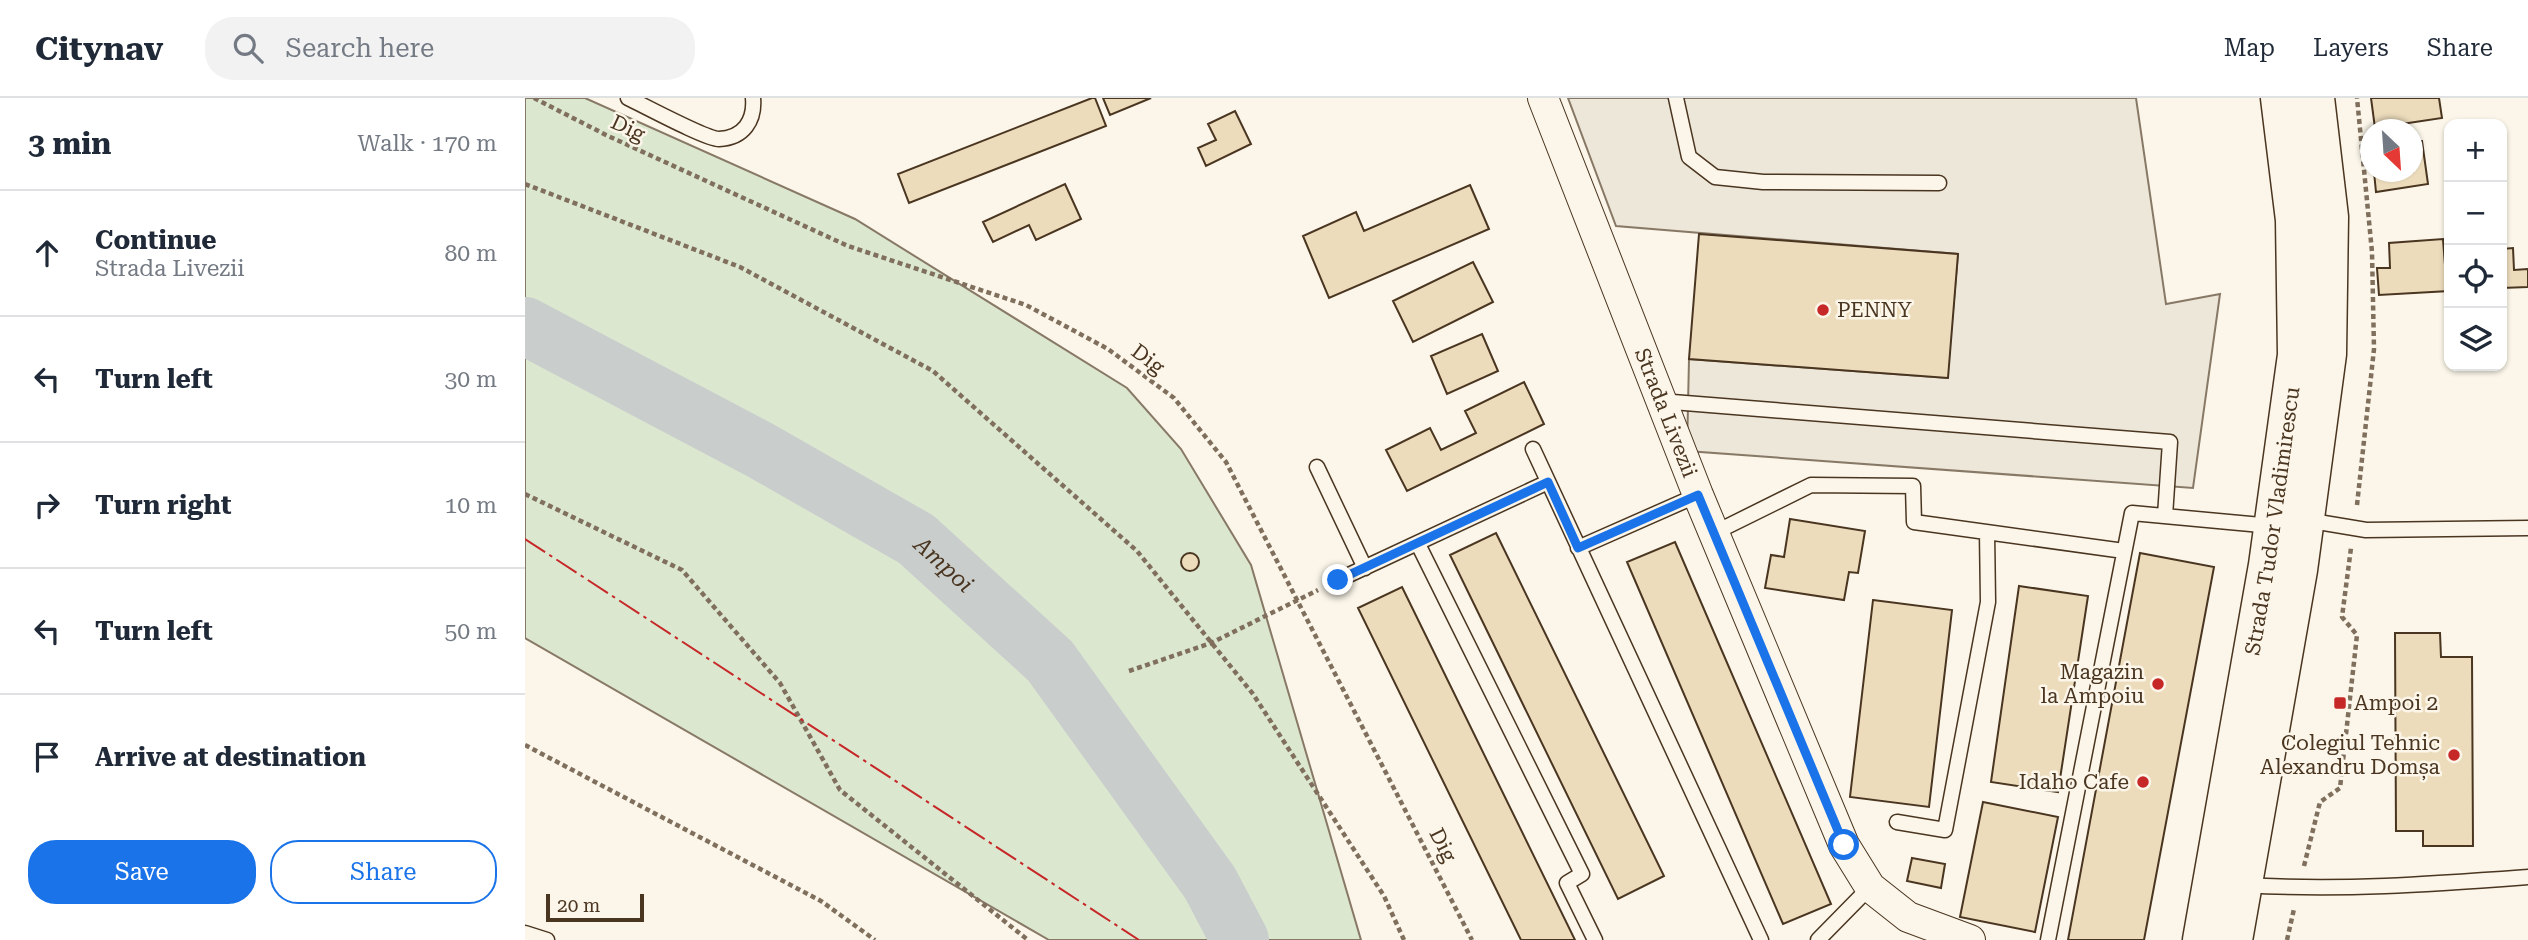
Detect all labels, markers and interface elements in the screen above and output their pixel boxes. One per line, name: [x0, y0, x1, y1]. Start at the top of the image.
search box: [205, 17, 695, 80]
text: Citynav: [35, 29, 163, 68]
icon: search: [229, 29, 267, 67]
text: Search here: [285, 33, 434, 63]
text: Map: [2224, 34, 2275, 62]
text: Layers: [2313, 34, 2389, 62]
text: Share: [2427, 34, 2493, 62]
street label: Dig: [607, 110, 649, 146]
north arrow: [2360, 119, 2423, 182]
map controls: [2444, 119, 2507, 371]
button: +: [2444, 119, 2507, 182]
text: 3 min: [28, 126, 111, 161]
text: Walk · 170 m: [358, 130, 497, 157]
button: −: [2444, 182, 2507, 245]
text: Continue: [95, 225, 217, 255]
icon: ahead: [28, 234, 66, 272]
text: 80 m: [444, 240, 497, 267]
button: locate: [2444, 245, 2507, 308]
text: Strada Livezii: [95, 255, 245, 282]
place label: PENNY: [1837, 298, 1912, 322]
marker: PENNY: [1815, 302, 1831, 318]
button: layers: [2444, 308, 2507, 371]
street label: Dig: [1127, 339, 1169, 379]
street label: Strada Livezii: [1630, 345, 1702, 481]
icon: left: [28, 360, 66, 398]
text: Turn left: [95, 364, 213, 394]
text: 30 m: [444, 366, 497, 393]
street label: Strada Tudor Vladimirescu: [2240, 385, 2304, 657]
icon: right: [28, 486, 66, 524]
text: Turn right: [95, 490, 231, 520]
text: 10 m: [444, 492, 497, 519]
water label: Ampoi: [907, 529, 979, 598]
route end: [1322, 564, 1353, 595]
icon: left: [28, 612, 66, 650]
text: Turn left: [95, 616, 213, 646]
text: 50 m: [444, 618, 497, 645]
place label: Magazin la Ampoiu: [2041, 660, 2144, 708]
marker: Magazin la Ampoiu: [2150, 676, 2166, 692]
place label: Ampoi 2: [2354, 691, 2438, 715]
marker: Ampoi 2: [2332, 695, 2348, 711]
place label: Colegiul Tehnic Alexandru Domșa: [2260, 731, 2441, 781]
icon: arrive: [28, 738, 66, 776]
text: Arrive at destination: [95, 742, 366, 772]
marker: Colegiul Tehnic Alexandru Domșa: [2446, 747, 2462, 763]
place label: Idaho Cafe: [2019, 770, 2129, 794]
marker: Idaho Cafe: [2135, 774, 2151, 790]
street label: Dig: [1424, 824, 1462, 866]
route start: [1828, 829, 1859, 860]
button: Save: [28, 840, 256, 904]
button: Share: [270, 840, 497, 904]
scale bar: [546, 891, 644, 923]
text: 20 m: [557, 894, 600, 917]

